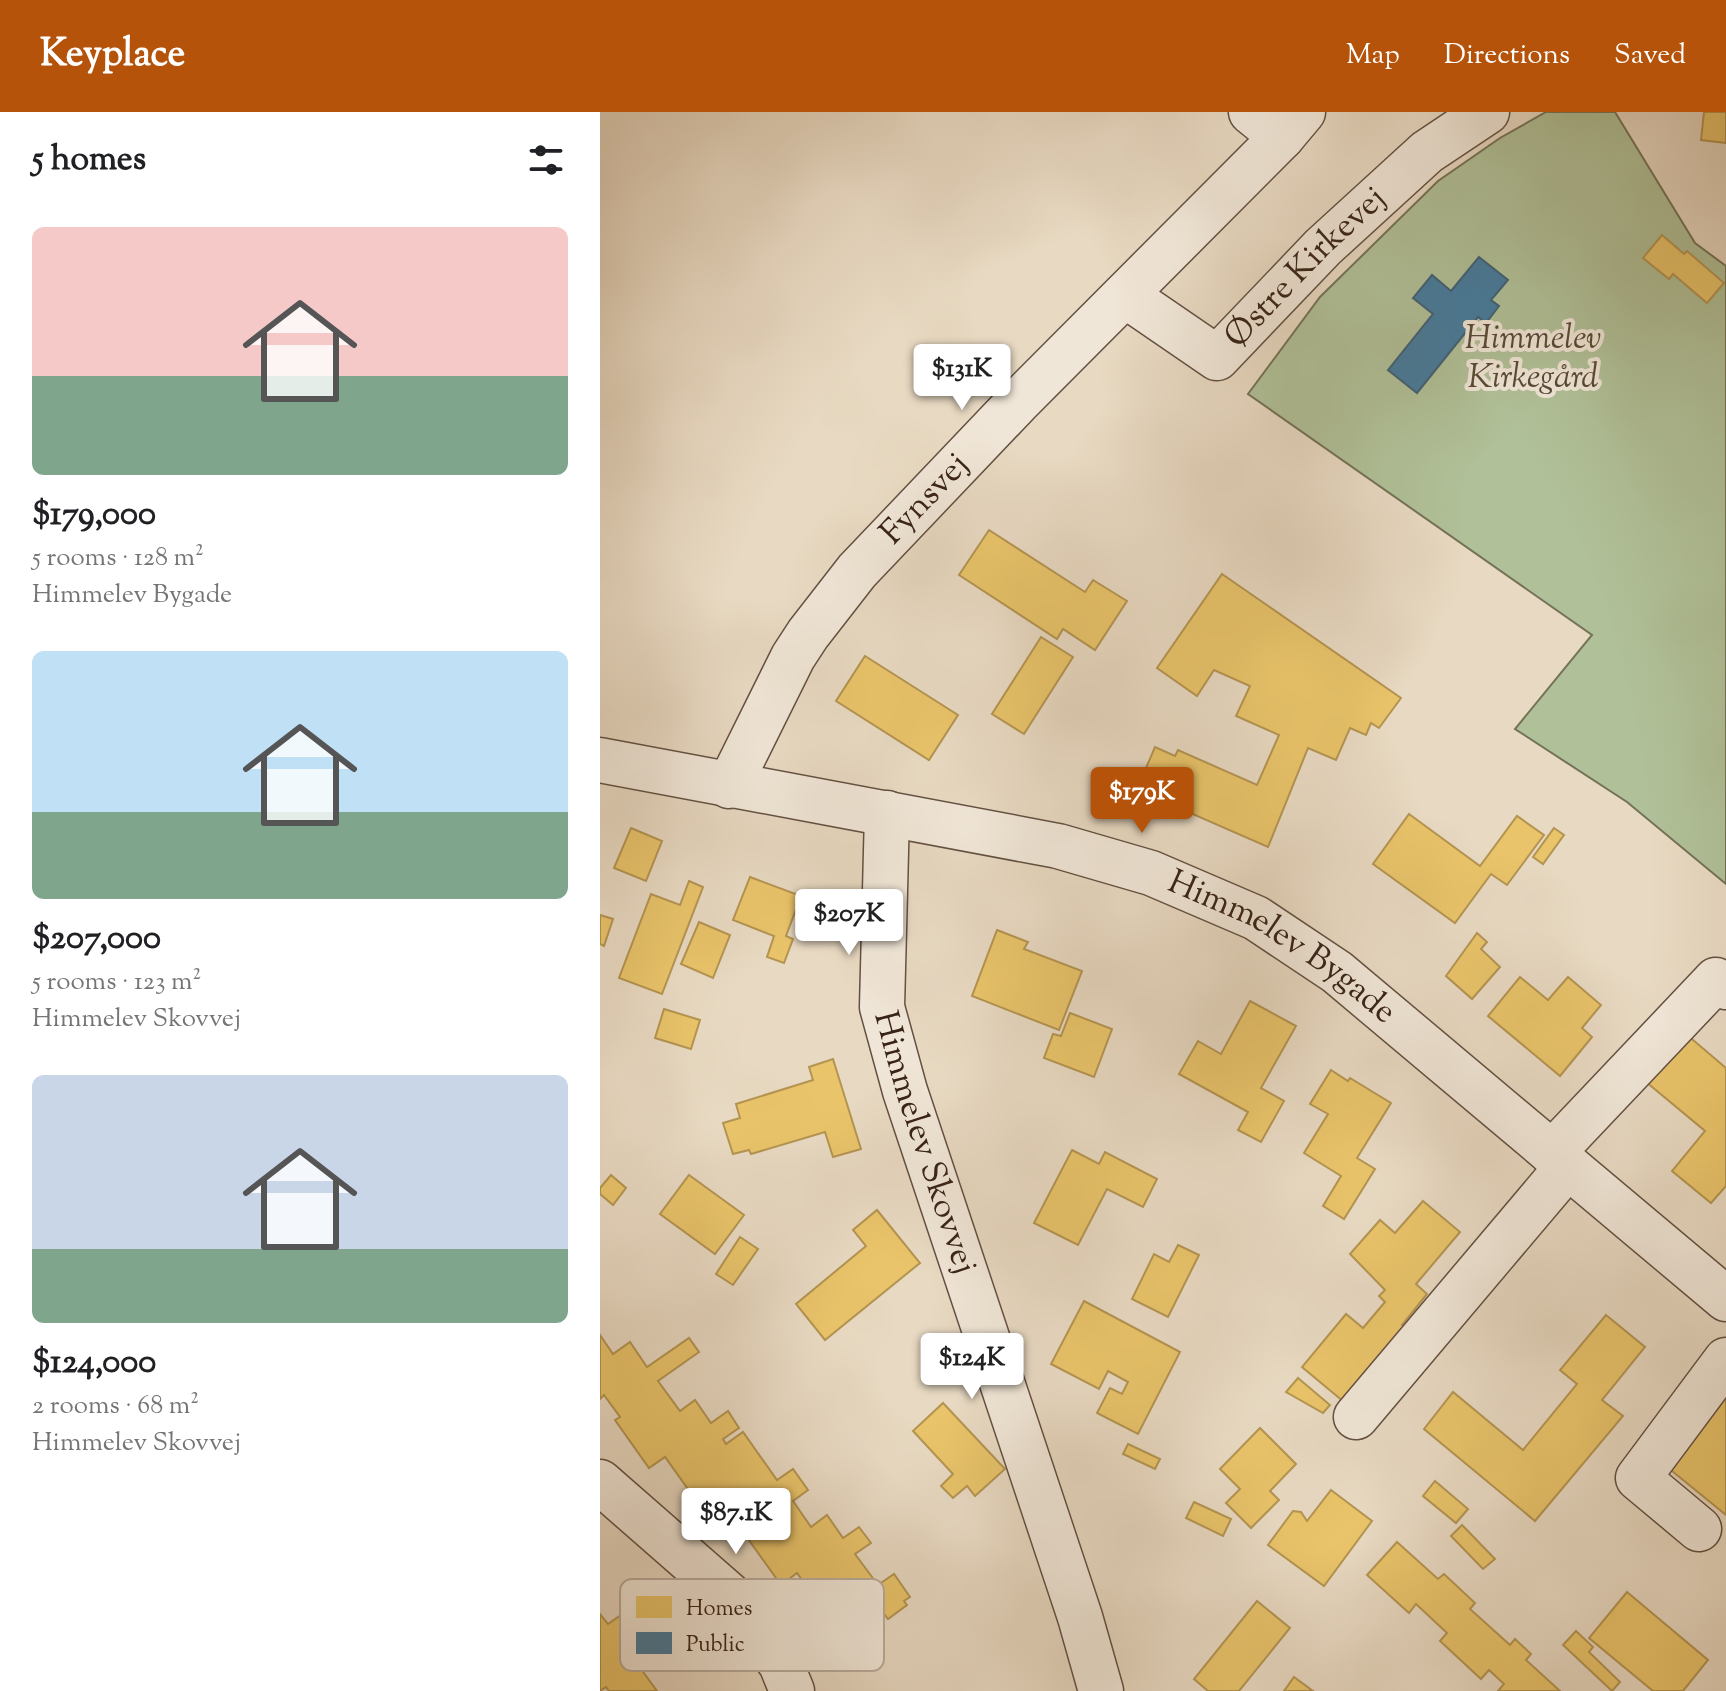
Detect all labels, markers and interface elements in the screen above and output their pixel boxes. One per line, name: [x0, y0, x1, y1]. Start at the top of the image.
text: Keyplace: [40, 29, 185, 83]
text: Map: [1346, 36, 1400, 76]
text: Directions: [1444, 36, 1570, 76]
text: Saved: [1614, 36, 1686, 76]
text: 5 homes: [32, 136, 146, 185]
icon: filters: [524, 138, 568, 182]
street label: Østre Kirkevej: [1214, 176, 1398, 360]
icon: home: [228, 279, 372, 423]
park label: Himmelev Kirkegård: [1465, 315, 1601, 403]
pin: $131K: [906, 344, 1018, 412]
text: $131K: [932, 351, 992, 388]
street label: Fynsvej: [869, 443, 981, 556]
text: $179,000: [32, 491, 156, 540]
text: 5 rooms · 128 m²: [32, 540, 204, 577]
text: Himmelev Bygade: [32, 577, 232, 614]
icon: home: [228, 703, 372, 847]
pin: $179K: [1086, 767, 1198, 835]
text: $179K: [1109, 774, 1175, 811]
street label: Himmelev Bygade: [1160, 858, 1407, 1036]
pin: $207K: [793, 889, 905, 957]
text: $207K: [813, 896, 885, 933]
text: $207,000: [32, 915, 161, 964]
text: 5 rooms · 123 m²: [32, 964, 201, 1001]
text: Himmelev Skovvej: [32, 1001, 241, 1038]
street label: Himmelev Skovvej: [860, 1006, 989, 1280]
icon: home: [228, 1127, 372, 1271]
pin: $124K: [916, 1333, 1028, 1401]
text: $124,000: [32, 1339, 156, 1388]
text: $124K: [939, 1340, 1005, 1377]
text: 2 rooms · 68 m²: [32, 1388, 199, 1425]
text: Himmelev Skovvej: [32, 1425, 241, 1462]
pin: $87.1K: [671, 1488, 801, 1556]
text: $87.1K: [700, 1495, 772, 1532]
legend: [620, 1579, 884, 1671]
text: Homes: [686, 1594, 752, 1626]
text: Public: [686, 1630, 745, 1662]

